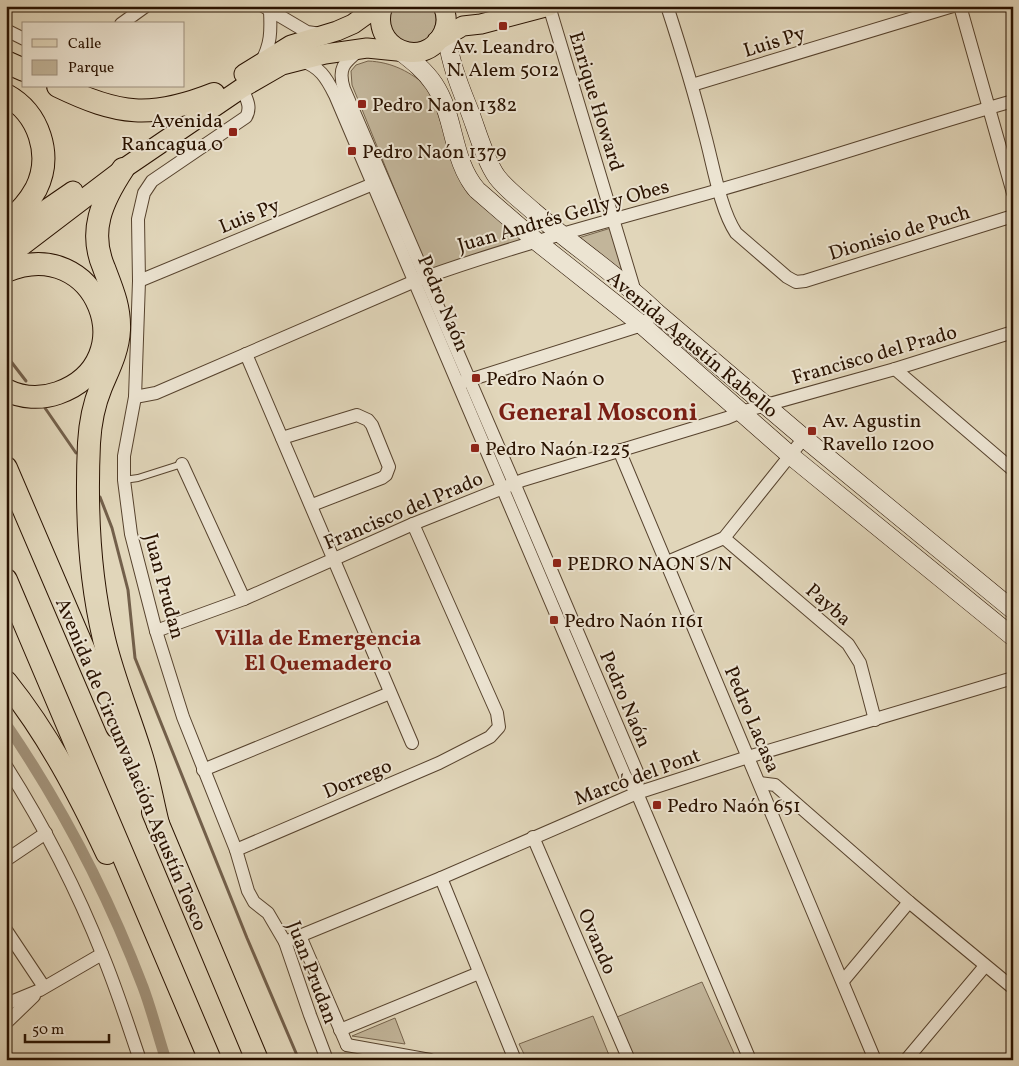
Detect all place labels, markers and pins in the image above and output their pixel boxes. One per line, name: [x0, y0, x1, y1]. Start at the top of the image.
marker: Av. Leandro N. Alem 5012: [497, 20, 509, 32]
place label: Av. Leandro N. Alem 5012: [446, 34, 560, 85]
place label: Pedro Naon 1382: [372, 92, 517, 120]
marker: Pedro Naon 1382: [356, 98, 368, 110]
place label: Avenida Rancagua 0: [121, 108, 223, 159]
marker: Avenida Rancagua 0: [227, 126, 239, 138]
place label: Pedro Naón 1379: [362, 139, 506, 167]
marker: Pedro Naón 1379: [346, 145, 358, 157]
place label: Pedro Naón 0: [486, 366, 604, 394]
marker: Pedro Naón 0: [470, 372, 482, 384]
place label: Av. Agustin Ravello 1200: [822, 408, 934, 459]
marker: Av. Agustin Ravello 1200: [806, 425, 818, 437]
place label: Pedro Naón 1225: [485, 436, 630, 464]
marker: Pedro Naón 1225: [469, 442, 481, 454]
place label: PEDRO NAON S/N: [567, 551, 732, 579]
marker: PEDRO NAON S/N: [551, 557, 563, 569]
place label: Pedro Naón 1161: [564, 608, 704, 636]
marker: Pedro Naón 1161: [548, 614, 560, 626]
place label: Pedro Naón 651: [667, 793, 801, 821]
marker: Pedro Naón 651: [651, 799, 663, 811]

